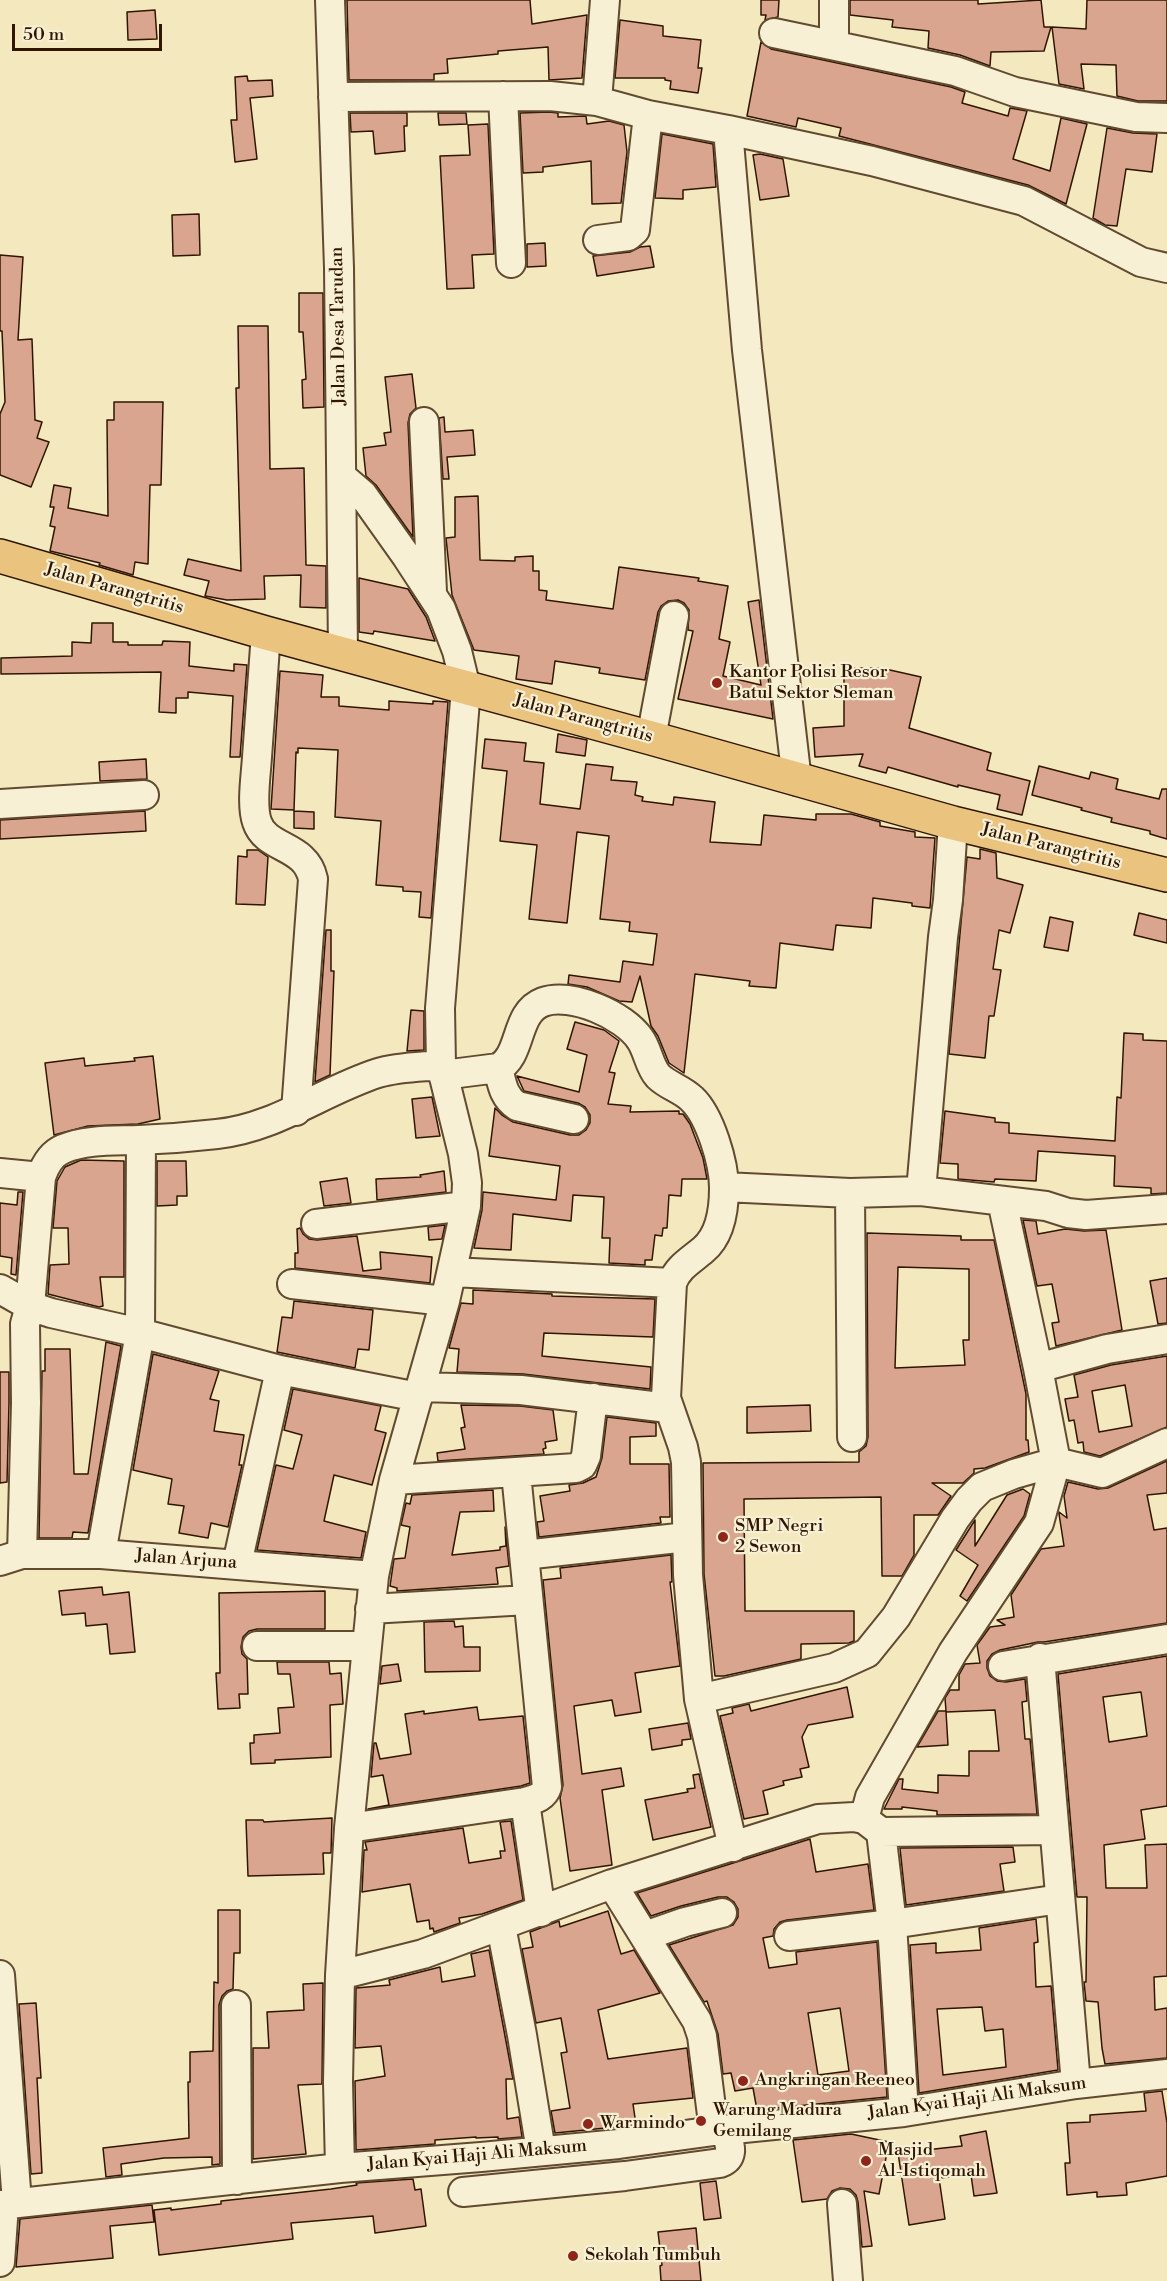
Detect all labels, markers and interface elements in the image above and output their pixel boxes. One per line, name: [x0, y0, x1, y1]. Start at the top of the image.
scale bar: [15, 12, 165, 50]
text: 50 m: [23, 23, 64, 46]
street label: Jalan Desa Tarudan: [327, 246, 351, 406]
street label: Jalan Parangtritis: [42, 559, 186, 619]
place label: Kantor Polisi Resor Batul Sektor Sleman: [729, 662, 893, 704]
marker: Kantor Polisi Resor Batul Sektor Sleman: [710, 676, 724, 690]
street label: Jalan Parangtritis: [511, 690, 655, 748]
street label: Jalan Parangtritis: [979, 819, 1123, 875]
place label: SMP Negri 2 Sewon: [735, 1516, 823, 1558]
marker: SMP Negri 2 Sewon: [716, 1530, 730, 1544]
street label: Jalan Arjuna: [134, 1546, 238, 1574]
place label: Angkringan Reeneo: [755, 2070, 915, 2092]
street label: Jalan Kyai Haji Ali Maksum: [866, 2073, 1088, 2125]
marker: Angkringan Reeneo: [736, 2074, 750, 2088]
place label: Warung Madura Gemilang: [713, 2100, 842, 2142]
place label: Warmindo: [600, 2113, 685, 2135]
marker: Warung Madura Gemilang: [694, 2114, 708, 2128]
marker: Warmindo: [581, 2117, 595, 2131]
street label: Jalan Kyai Haji Ali Maksum: [366, 2136, 588, 2176]
place label: Masjid Al-Istiqomah: [878, 2140, 986, 2182]
marker: Masjid Al-Istiqomah: [859, 2154, 873, 2168]
place label: Sekolah Tumbuh: [585, 2245, 721, 2267]
marker: Sekolah Tumbuh: [566, 2249, 580, 2263]

